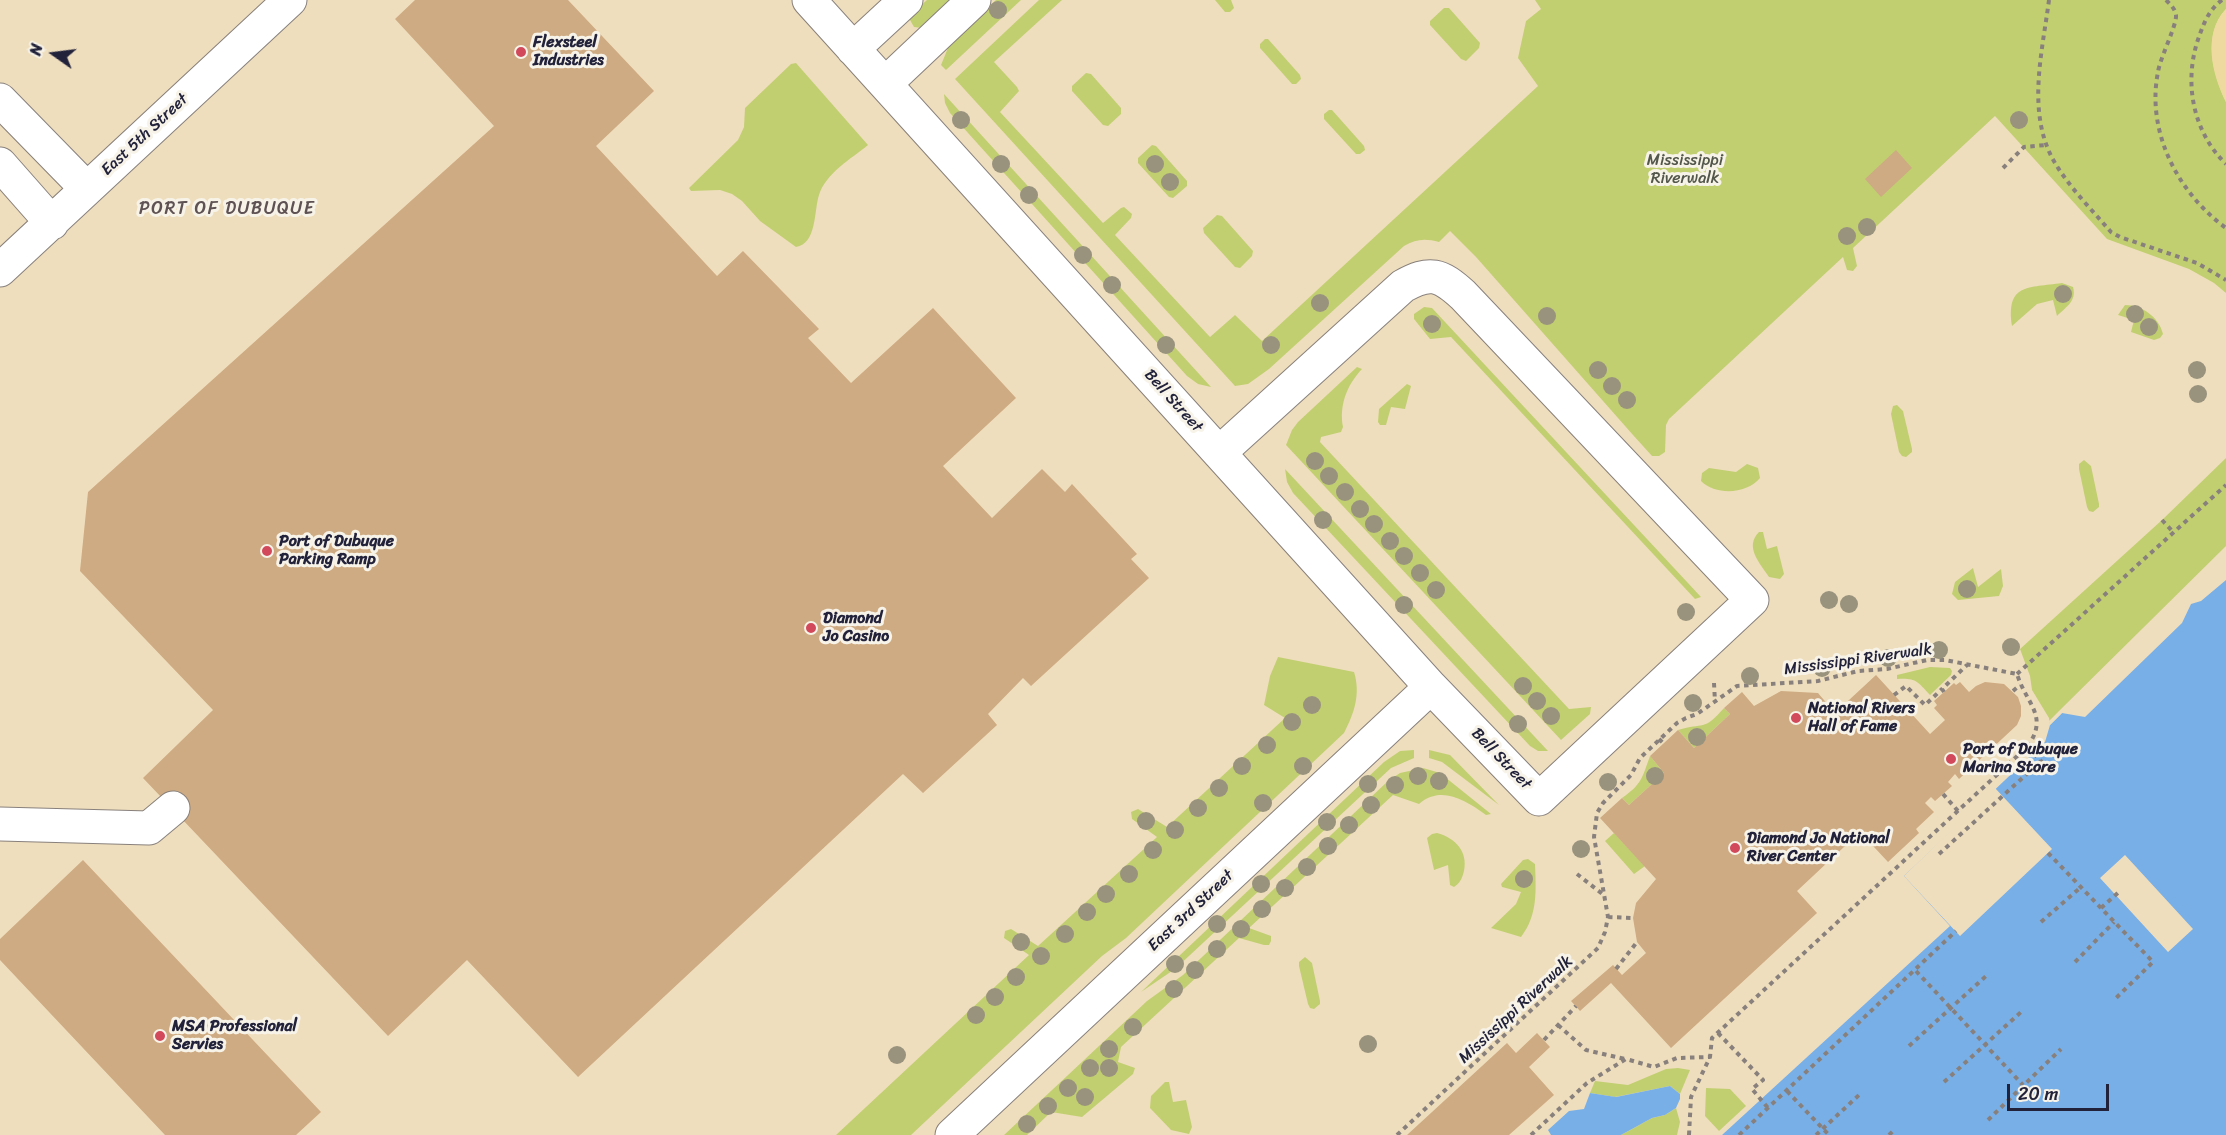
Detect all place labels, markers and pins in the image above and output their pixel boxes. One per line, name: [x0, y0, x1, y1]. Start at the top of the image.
place label: Flexsteel Industries: [533, 33, 604, 71]
marker: Flexsteel Industries: [514, 45, 528, 59]
place label: Port of Dubuque Parking Ramp: [279, 532, 394, 570]
marker: Port of Dubuque Parking Ramp: [260, 544, 274, 558]
place label: Diamond Jo Casino: [823, 609, 889, 647]
marker: Diamond Jo Casino: [804, 621, 818, 635]
place label: National Rivers Hall of Fame: [1808, 699, 1915, 737]
marker: National Rivers Hall of Fame: [1789, 711, 1803, 725]
place label: Port of Dubuque Marina Store: [1963, 740, 2078, 778]
marker: Port of Dubuque Marina Store: [1944, 752, 1958, 766]
place label: Diamond Jo National River Center: [1747, 829, 1890, 867]
marker: Diamond Jo National River Center: [1728, 841, 1742, 855]
place label: MSA Professional Servies: [172, 1017, 297, 1055]
marker: MSA Professional Servies: [153, 1029, 167, 1043]

